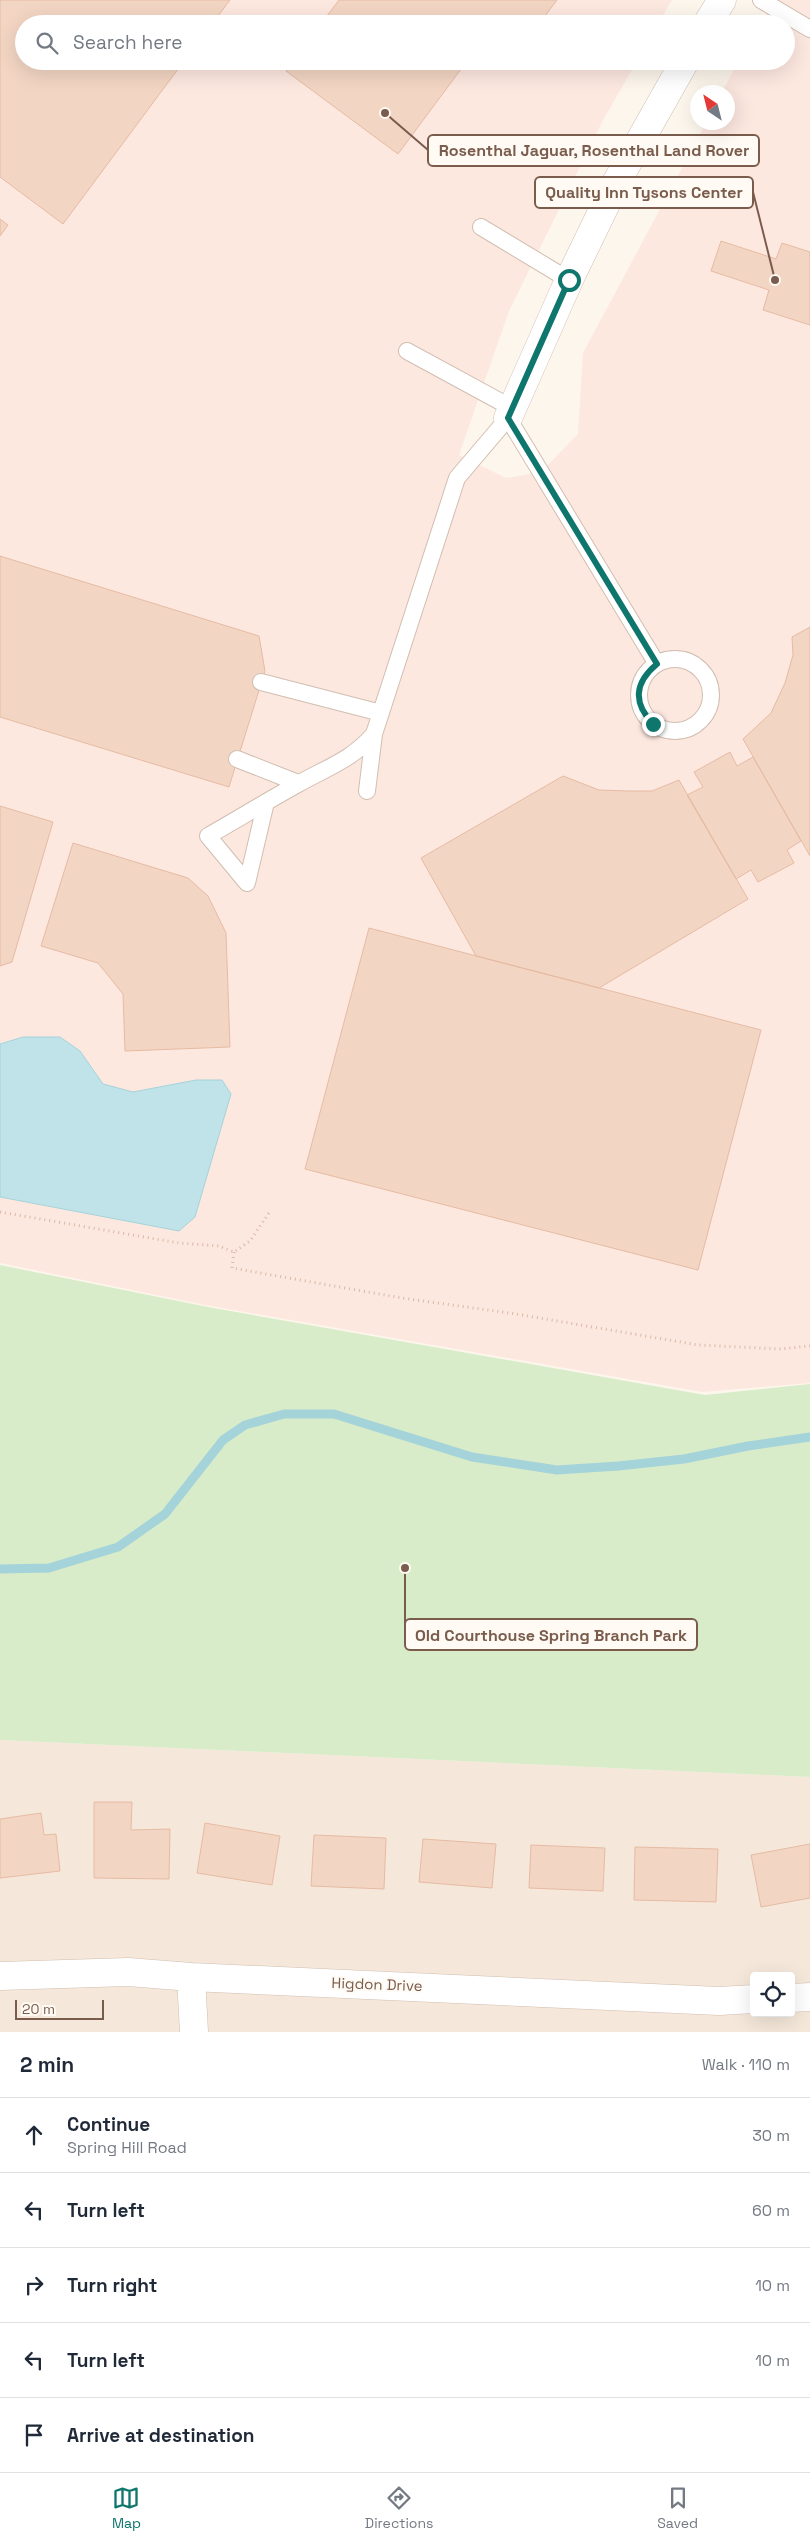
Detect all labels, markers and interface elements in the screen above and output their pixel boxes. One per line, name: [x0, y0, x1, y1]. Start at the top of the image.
search box: [15, 15, 795, 70]
icon: search: [33, 29, 61, 57]
text: Search here: [73, 30, 183, 55]
north arrow: [690, 85, 735, 130]
callout: Rosenthal Jaguar, Rosenthal Land Rover: [428, 135, 759, 166]
text: Rosenthal Jaguar, Rosenthal Land Rover: [439, 140, 749, 161]
callout: Quality Inn Tysons Center: [535, 177, 753, 208]
text: Quality Inn Tysons Center: [545, 182, 743, 203]
route start: [558, 269, 581, 292]
route end: [642, 713, 665, 736]
callout: Old Courthouse Spring Branch Park: [405, 1619, 697, 1650]
text: Old Courthouse Spring Branch Park: [415, 1625, 687, 1646]
map controls: [750, 1972, 795, 2017]
button: locate: [750, 1972, 795, 2017]
street label: Higdon Drive: [331, 1973, 423, 1995]
scale bar: [15, 1997, 104, 2020]
text: 20 m: [22, 2000, 55, 2018]
text: 2 min: [20, 2051, 74, 2078]
text: Walk · 110 m: [702, 2054, 790, 2075]
text: Continue: [67, 2112, 150, 2137]
icon: ahead: [20, 2121, 48, 2149]
text: 30 m: [752, 2125, 790, 2146]
text: Spring Hill Road: [67, 2137, 187, 2158]
icon: left: [20, 2196, 48, 2224]
text: Turn left: [67, 2198, 145, 2223]
text: 60 m: [752, 2200, 790, 2221]
icon: right: [20, 2271, 48, 2299]
text: Turn right: [67, 2273, 157, 2298]
text: 10 m: [755, 2275, 790, 2296]
icon: left: [20, 2346, 48, 2374]
text: Turn left: [67, 2348, 145, 2373]
text: 10 m: [755, 2350, 790, 2371]
icon: arrive: [20, 2421, 48, 2449]
text: Arrive at destination: [67, 2423, 255, 2448]
tab: Map: [112, 2484, 141, 2532]
tab: Directions: [365, 2484, 433, 2532]
tab: Saved: [657, 2484, 698, 2532]

